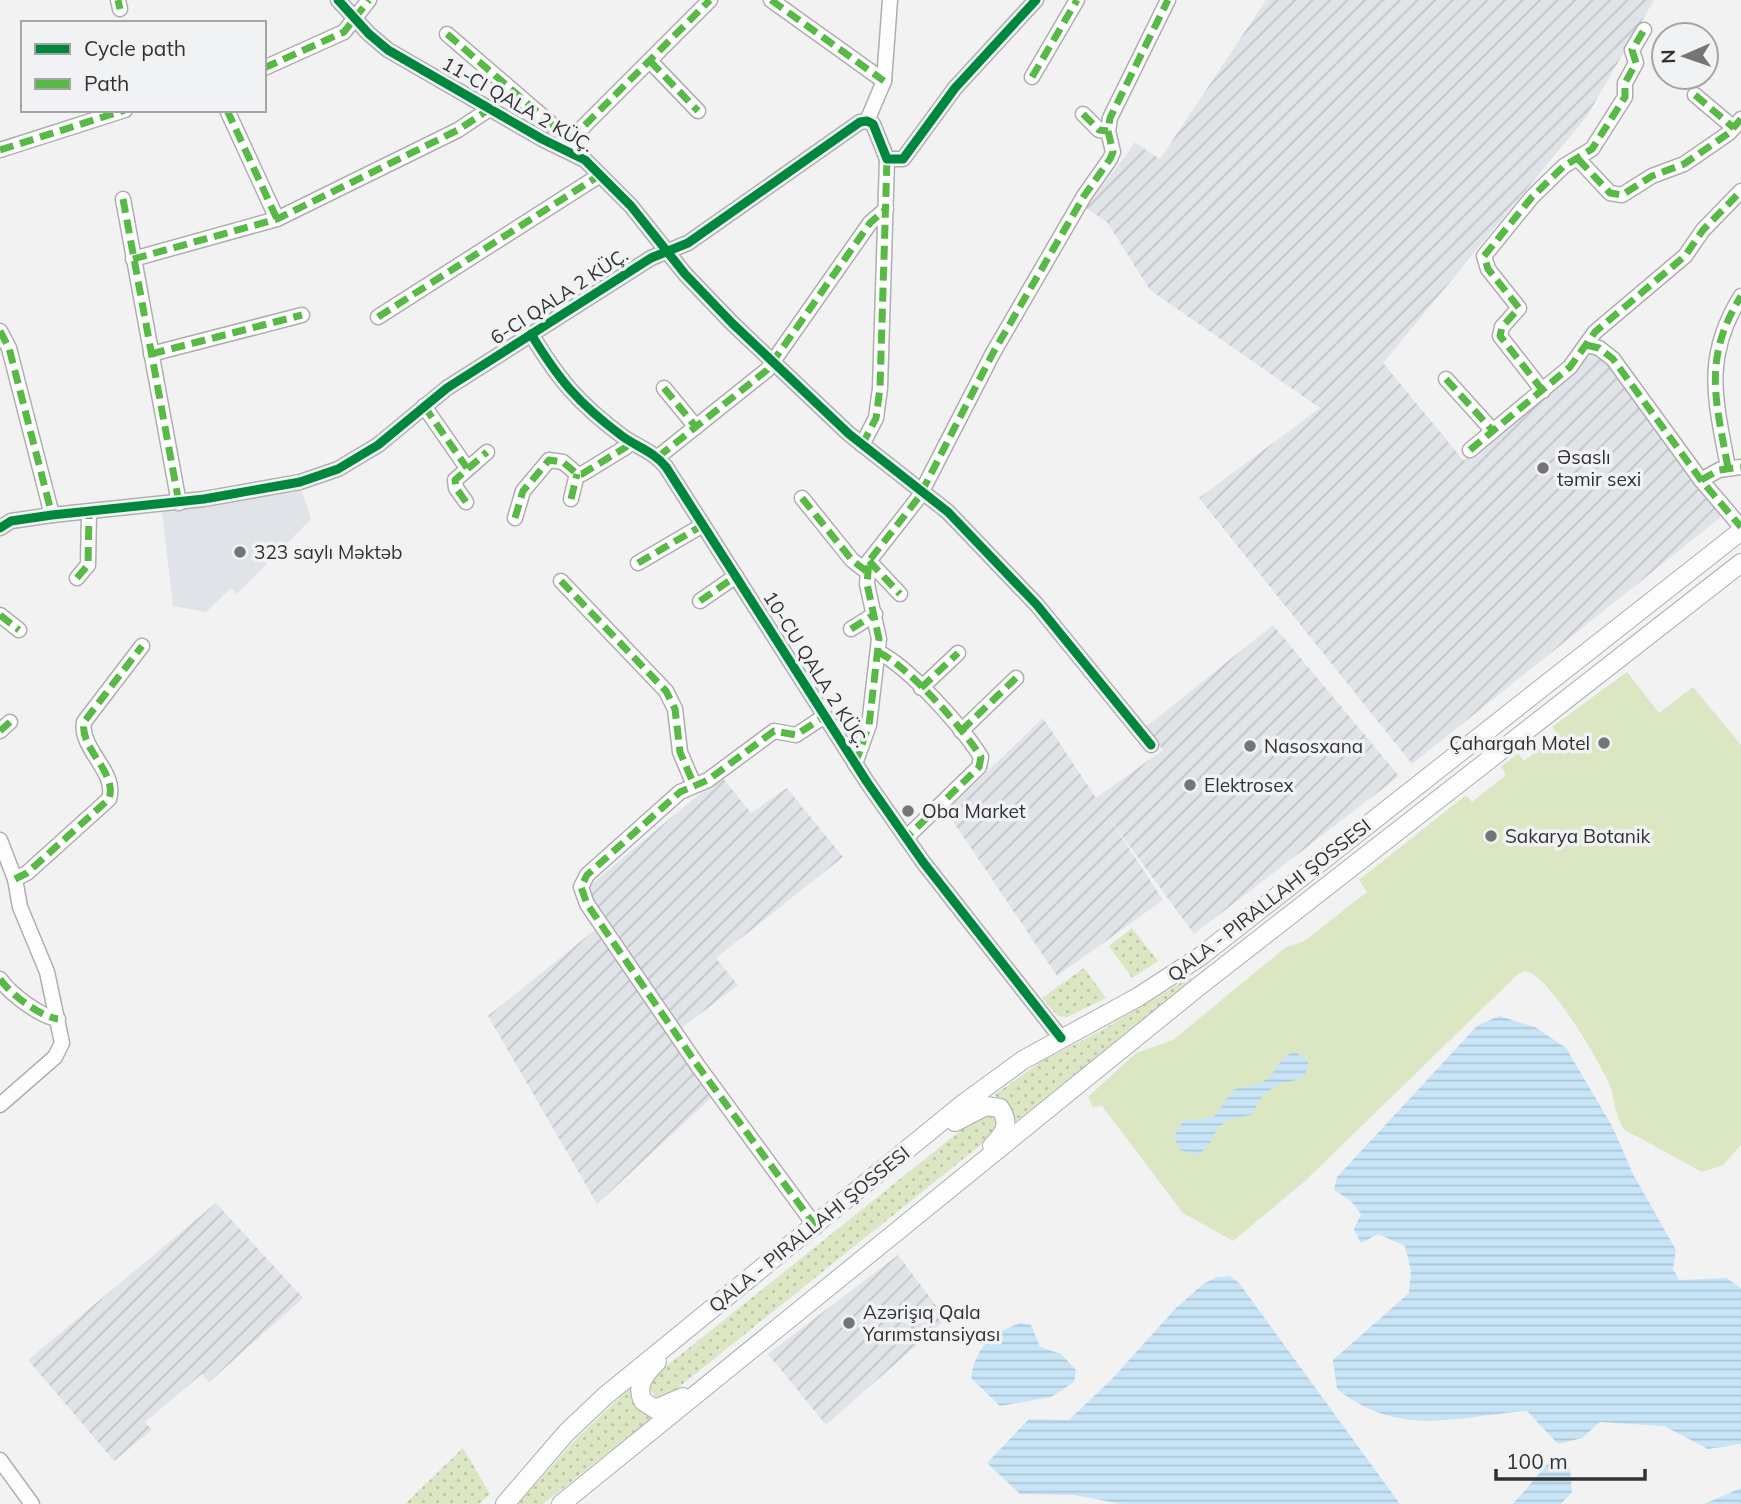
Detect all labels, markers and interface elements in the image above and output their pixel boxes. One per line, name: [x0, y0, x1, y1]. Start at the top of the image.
legend: [21, 21, 266, 112]
north arrow: [1650, 21, 1720, 91]
text: Cycle path: [84, 35, 186, 61]
text: N: [1656, 49, 1680, 64]
street label: 11-CI QALA 2 KÜÇ.: [438, 51, 598, 157]
text: Path: [84, 70, 129, 96]
street label: 6-CI QALA 2 KÜÇ.: [486, 243, 632, 349]
place label: Əsaslı təmir sexi: [1557, 445, 1641, 491]
marker: Əsaslı təmir sexi: [1535, 460, 1551, 476]
place label: 323 saylı Məktəb: [254, 540, 402, 564]
marker: 323 saylı Məktəb: [232, 544, 248, 560]
street label: 10-CU QALA 2 KÜÇ.: [758, 586, 874, 752]
place label: Çahargah Motel: [1449, 731, 1590, 755]
place label: Nasosxana: [1264, 734, 1363, 758]
marker: Çahargah Motel: [1596, 735, 1612, 751]
marker: Nasosxana: [1242, 738, 1258, 754]
place label: Elektrosex: [1204, 773, 1294, 797]
marker: Elektrosex: [1182, 777, 1198, 793]
place label: Oba Market: [922, 799, 1026, 823]
marker: Oba Market: [900, 803, 916, 819]
street label: QALA - PIRALLAHI ŞOSSESI: [1163, 813, 1375, 987]
place label: Sakarya Botanik: [1505, 824, 1650, 848]
marker: Sakarya Botanik: [1483, 828, 1499, 844]
street label: QALA - PIRALLAHI ŞOSSESI: [704, 1141, 914, 1317]
place label: Azərişıq Qala Yarımstansiyası: [862, 1300, 1000, 1346]
marker: Azərişıq Qala Yarımstansiyası: [841, 1315, 857, 1331]
scale bar: [1496, 1438, 1645, 1482]
text: 100 m: [1506, 1448, 1568, 1474]

